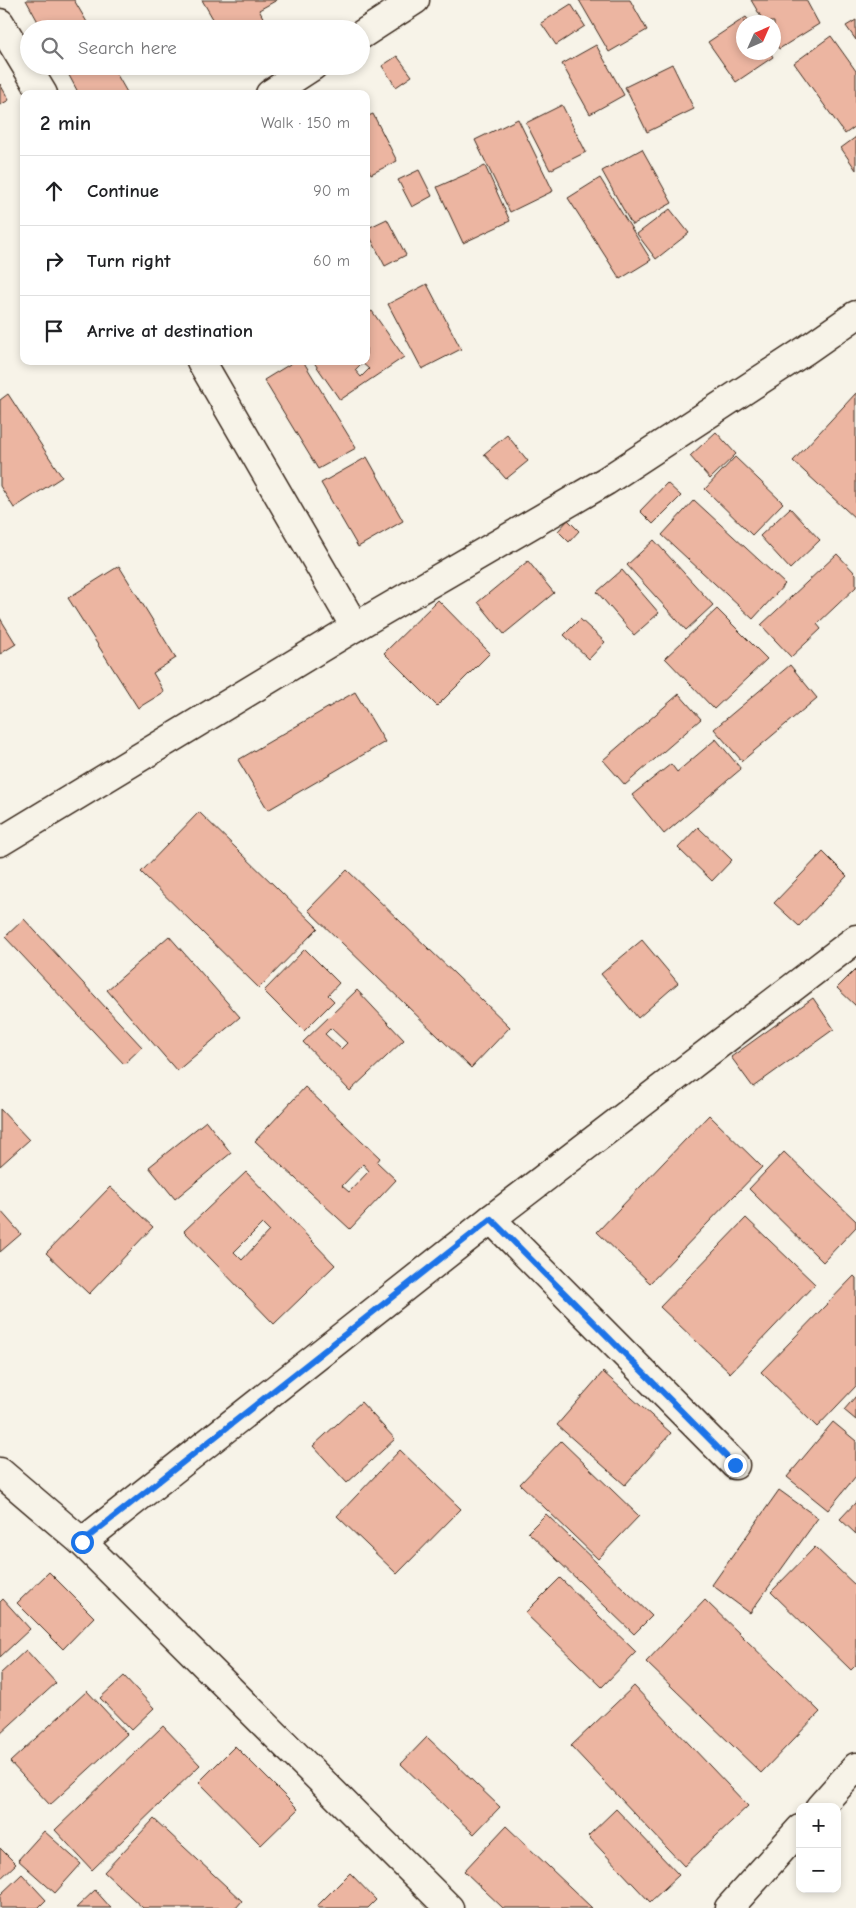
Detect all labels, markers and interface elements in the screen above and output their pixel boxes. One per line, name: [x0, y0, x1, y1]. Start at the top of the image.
north arrow: [736, 15, 781, 60]
search box: [20, 20, 370, 75]
icon: search: [38, 34, 66, 62]
text: Search here: [78, 37, 177, 59]
text: 2 min: [40, 111, 91, 135]
text: Walk · 150 m: [261, 114, 350, 132]
icon: ahead: [40, 177, 68, 205]
text: Continue: [87, 180, 159, 202]
text: 90 m: [313, 182, 350, 200]
icon: right: [40, 247, 68, 275]
text: Turn right: [87, 250, 171, 272]
text: 60 m: [313, 252, 350, 270]
icon: arrive: [40, 317, 68, 345]
text: Arrive at destination: [87, 320, 253, 342]
route end: [724, 1454, 747, 1477]
route start: [71, 1531, 94, 1554]
map controls: [796, 1803, 841, 1893]
button: +: [796, 1803, 841, 1848]
button: −: [796, 1848, 841, 1893]

